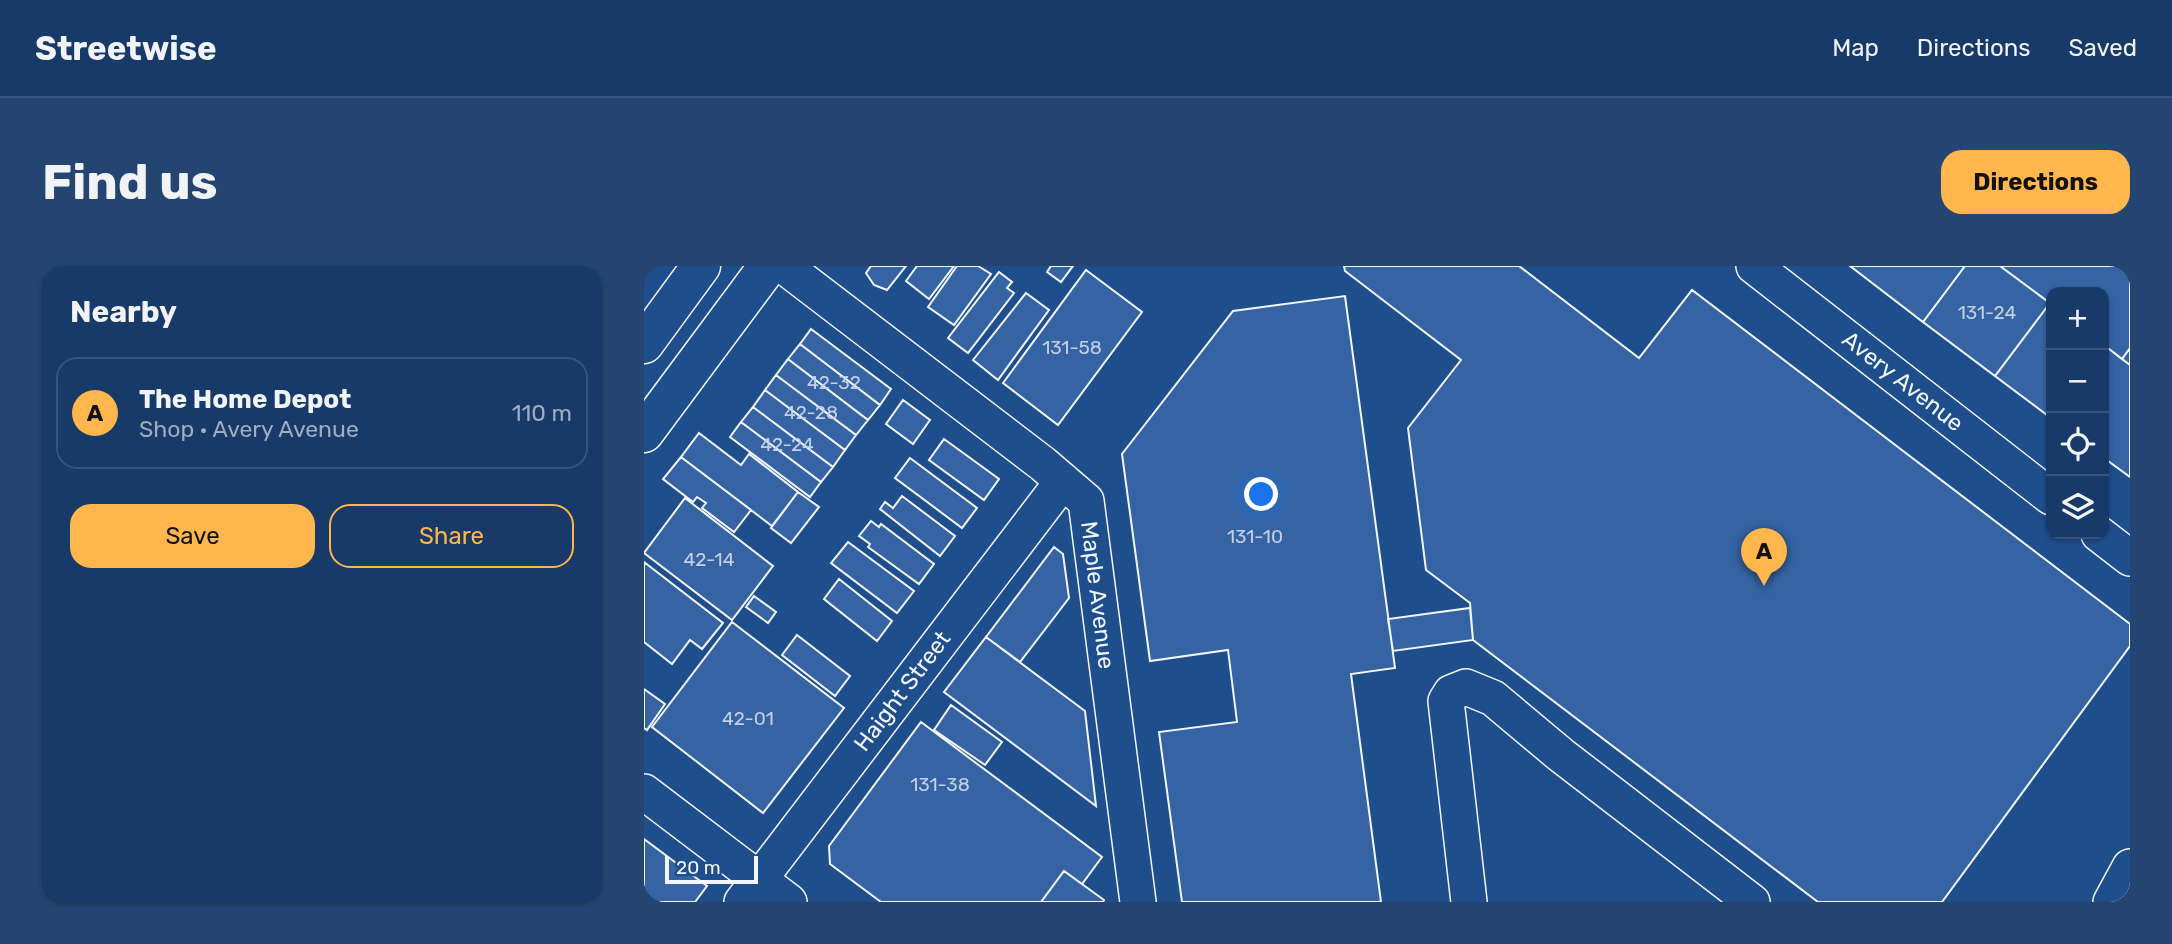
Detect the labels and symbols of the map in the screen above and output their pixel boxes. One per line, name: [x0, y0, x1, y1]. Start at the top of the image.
house number: 131-24: [1958, 301, 2016, 324]
street label: Avery Avenue: [1837, 325, 1969, 437]
house number: 131-58: [1042, 336, 1102, 359]
house number: 42-32: [807, 371, 861, 394]
house number: 42-28: [784, 401, 838, 424]
house number: 42-24: [760, 433, 814, 456]
your location: [1244, 477, 1278, 511]
street label: Maple Avenue: [1075, 519, 1121, 671]
house number: 131-10: [1227, 525, 1283, 548]
pin: A: [1741, 528, 1787, 586]
house number: 42-14: [684, 548, 735, 571]
street label: Haight Street: [848, 625, 956, 757]
house number: 42-01: [722, 707, 774, 730]
house number: 131-38: [910, 773, 970, 796]
scale bar: [665, 853, 758, 885]

